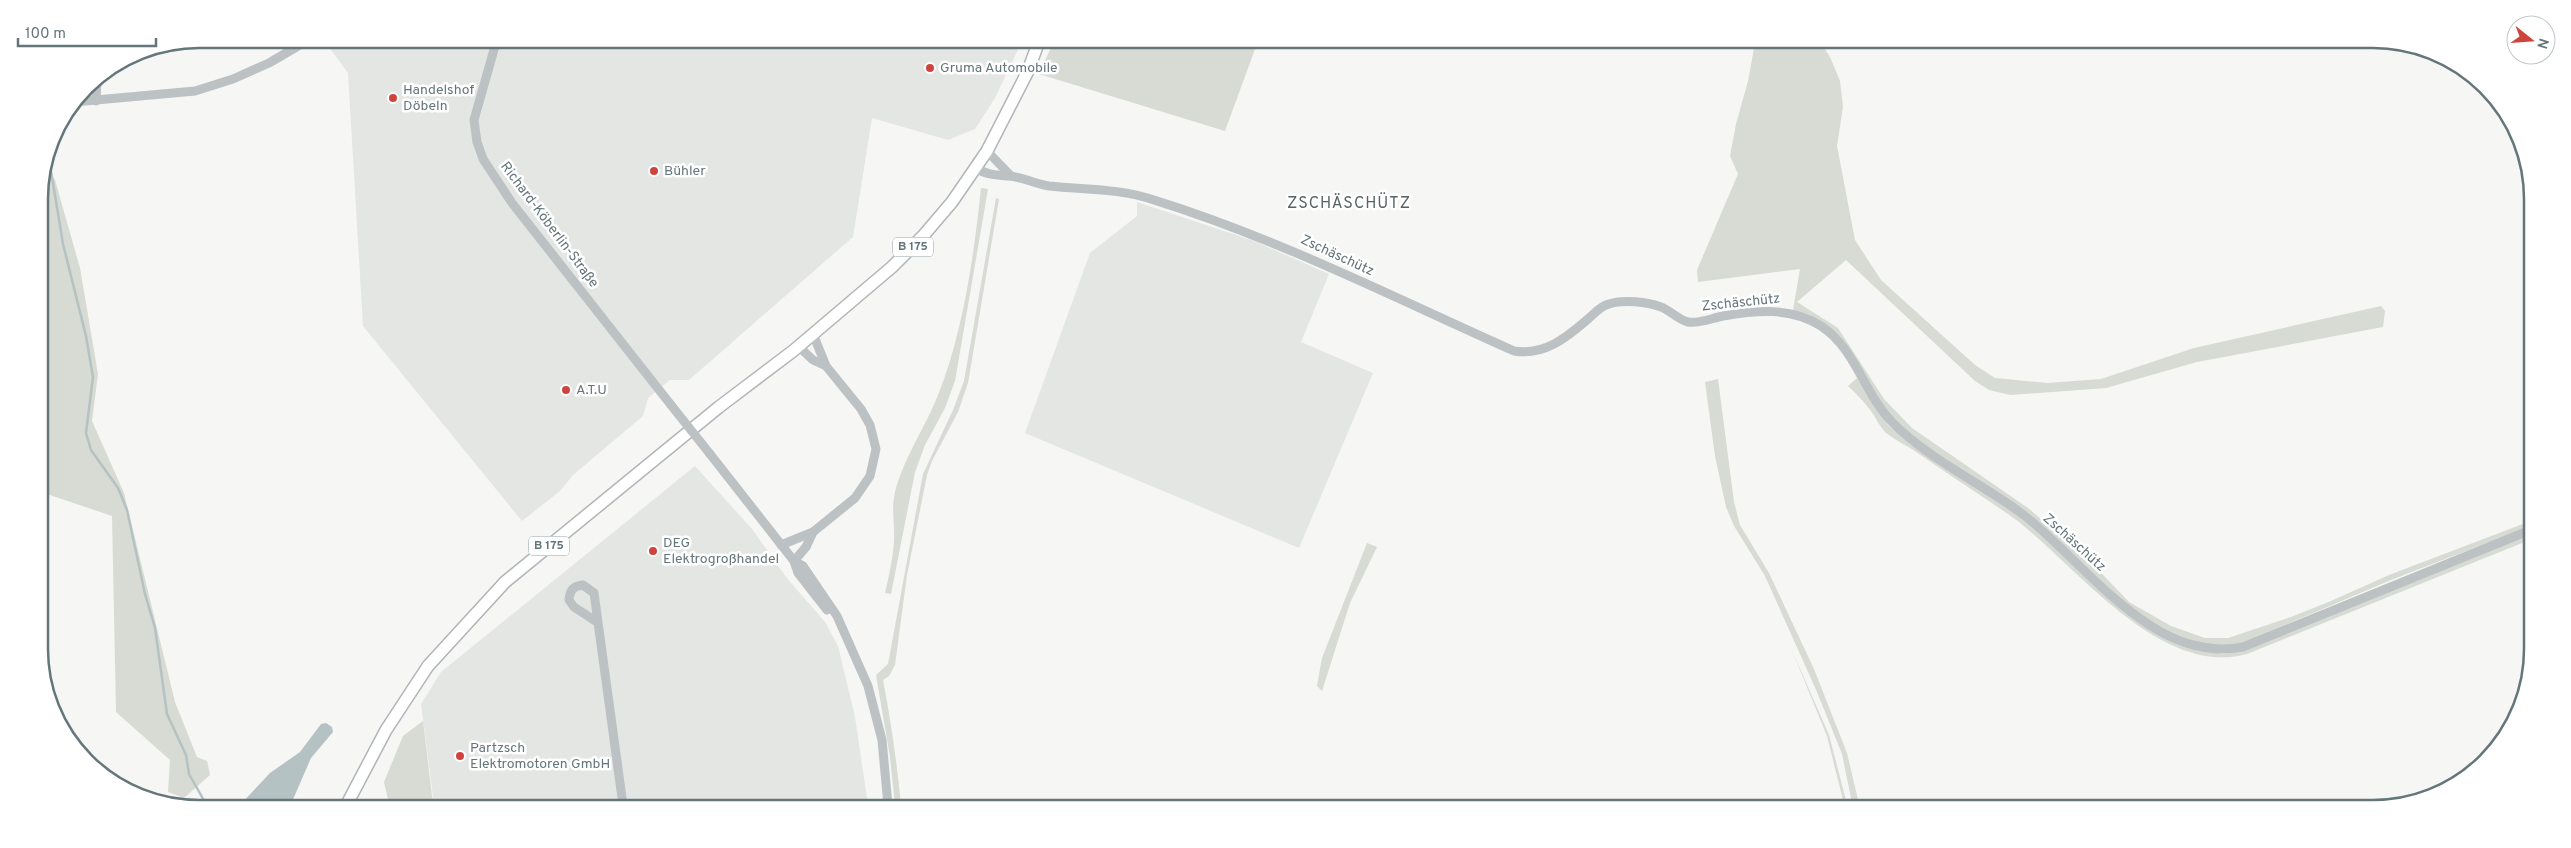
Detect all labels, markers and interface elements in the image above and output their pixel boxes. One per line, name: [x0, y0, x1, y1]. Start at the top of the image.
scale bar: [18, 15, 155, 47]
north arrow: [2506, 15, 2556, 65]
text: 100 m: [25, 25, 66, 44]
text: N: [2532, 36, 2552, 51]
place label: Gruma Automobile: [940, 60, 1058, 77]
marker: Gruma Automobile: [924, 62, 936, 74]
place label: Handelshof Döbeln: [403, 82, 474, 115]
marker: Handelshof Döbeln: [387, 92, 399, 104]
street label: Richard-Köberlin-Straße: [496, 159, 602, 291]
place label: Bühler: [664, 163, 706, 180]
marker: Bühler: [648, 165, 660, 177]
district label: ZSCHÄSCHÜTZ: [1287, 192, 1411, 214]
street label: Zschäschütz: [1298, 232, 1376, 280]
road number: B 175: [893, 238, 933, 256]
street label: Zschäschütz: [1701, 290, 1781, 316]
place label: A.T.U: [576, 382, 607, 399]
marker: A.T.U: [560, 384, 572, 396]
street label: Zschäschütz: [2039, 510, 2109, 576]
place label: DEG Elektrogroßhandel: [663, 535, 779, 568]
road number: B 175: [529, 536, 569, 556]
marker: DEG Elektrogroßhandel: [647, 545, 659, 557]
place label: Partzsch Elektromotoren GmbH: [470, 740, 610, 773]
marker: Partzsch Elektromotoren GmbH: [454, 750, 466, 762]

